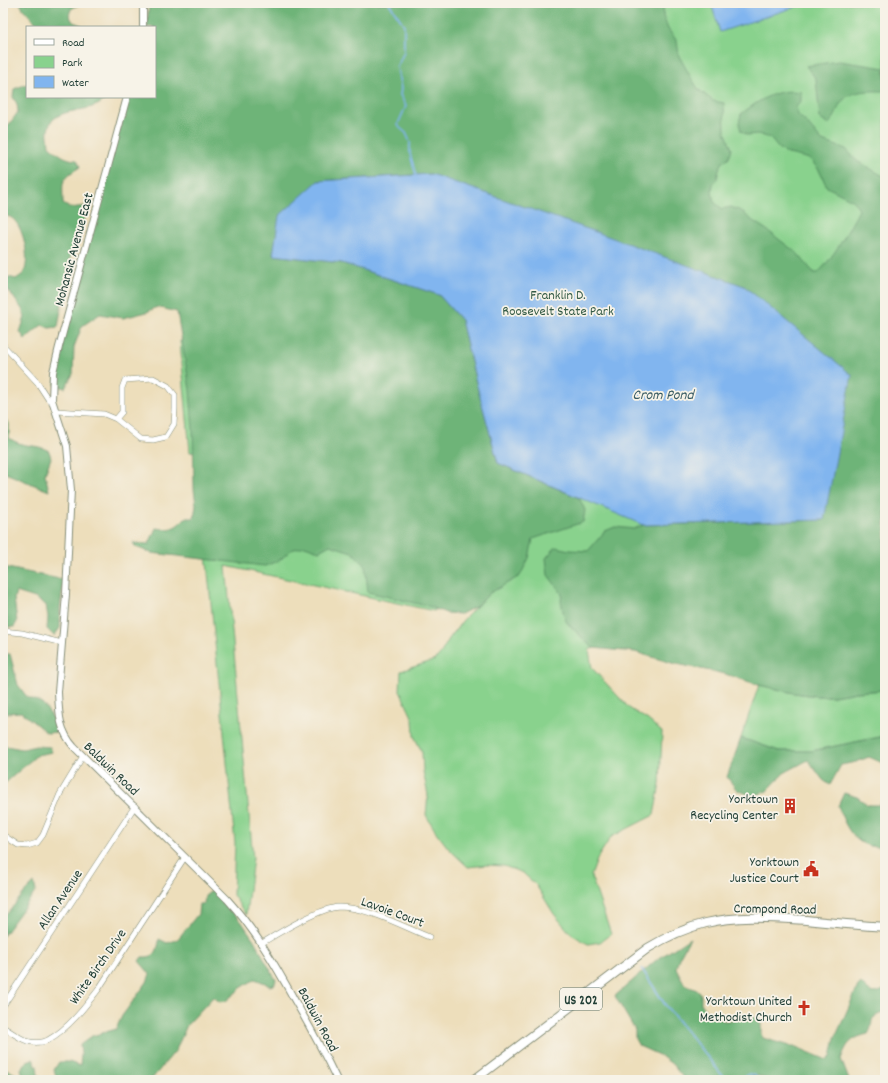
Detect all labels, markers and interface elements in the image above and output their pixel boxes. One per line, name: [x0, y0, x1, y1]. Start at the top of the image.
legend: [26, 26, 156, 98]
text: Road: [62, 35, 84, 52]
text: Park: [62, 55, 83, 72]
text: Water: [62, 75, 89, 92]
street label: Mohansic Avenue East: [50, 191, 100, 308]
park label: Franklin D. Roosevelt State Park: [502, 286, 614, 322]
water label: Crom Pond: [633, 385, 695, 407]
street label: Baldwin Road: [78, 738, 143, 801]
place label: Yorktown Recycling Center: [690, 790, 779, 826]
building icon: Yorktown Recycling Center: [781, 797, 799, 815]
place label: Yorktown Justice Court: [730, 853, 799, 889]
public building icon: Yorktown Justice Court: [802, 860, 820, 878]
street label: Allan Avenue: [33, 866, 88, 934]
street label: Lavoie Court: [358, 892, 427, 934]
street label: Crompond Road: [733, 899, 817, 921]
street label: White Birch Drive: [65, 925, 132, 1009]
street label: Baldwin Road: [292, 984, 343, 1056]
road number: US 202: [560, 988, 602, 1010]
place label: Yorktown United Methodist Church: [700, 992, 792, 1028]
church icon: Yorktown United Methodist Church: [795, 999, 813, 1017]

